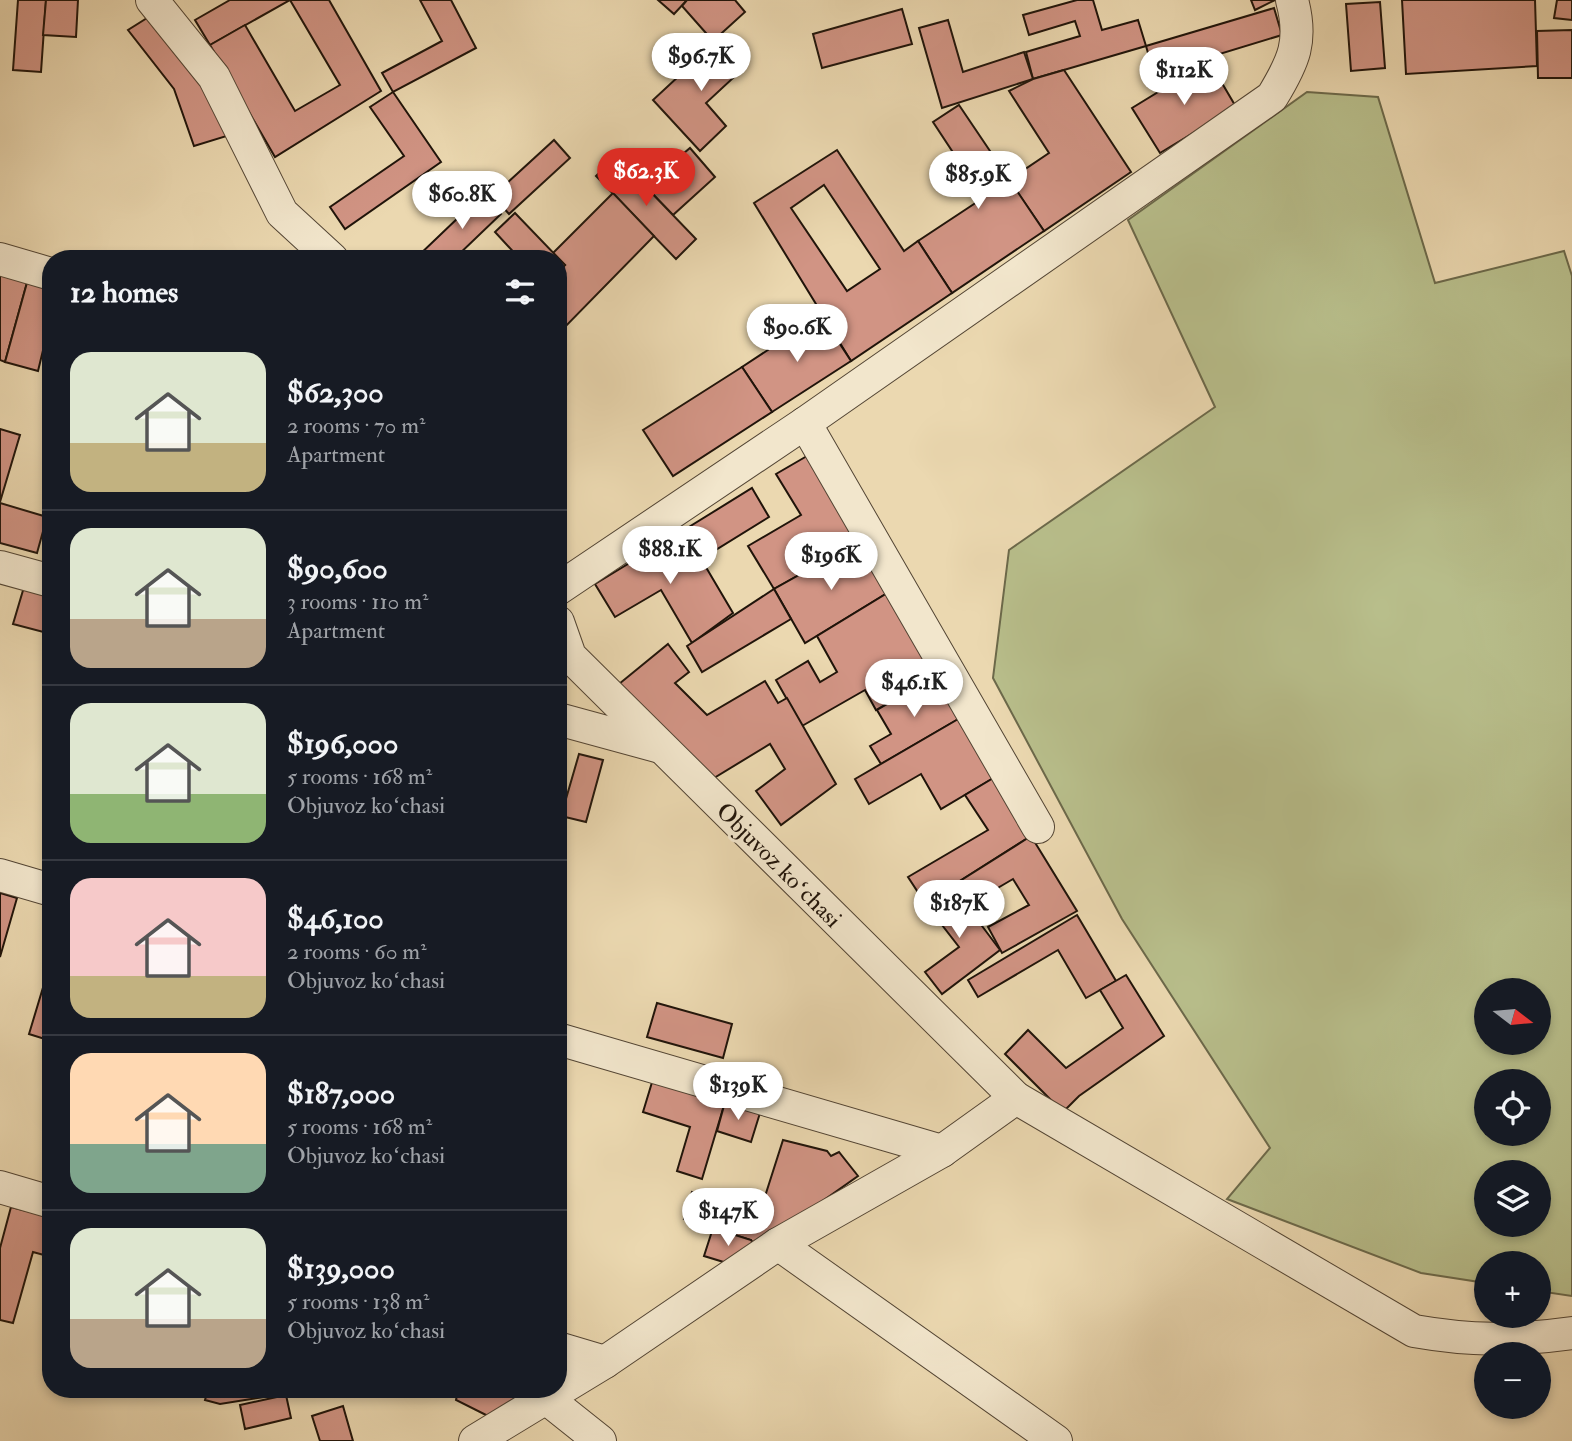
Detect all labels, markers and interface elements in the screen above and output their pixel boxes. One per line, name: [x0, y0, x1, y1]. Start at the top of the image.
pin: $96.7K: [644, 34, 758, 93]
text: $96.7K: [668, 41, 734, 70]
pin: $112K: [1135, 48, 1233, 107]
text: $112K: [1155, 55, 1213, 84]
pin: $62.3K: [589, 148, 703, 208]
pin: $85.9K: [921, 152, 1035, 211]
text: $62.3K: [613, 156, 679, 185]
text: $85.9K: [945, 159, 1011, 188]
pin: $60.8K: [405, 172, 519, 231]
text: $60.8K: [428, 179, 496, 208]
icon: filters: [501, 273, 539, 311]
text: 12 homes: [70, 274, 178, 311]
pin: $90.6K: [740, 304, 854, 364]
text: $90.6K: [763, 312, 831, 341]
text: $62,300: [287, 374, 384, 411]
icon: home: [126, 380, 210, 464]
text: 2 rooms · 70 m²: [287, 411, 426, 440]
text: Apartment: [287, 440, 385, 469]
pin: $88.1K: [613, 526, 727, 586]
pin: $196K: [782, 532, 880, 592]
text: $88.1K: [638, 534, 702, 563]
text: $196K: [801, 540, 861, 569]
text: $90,600: [287, 550, 388, 587]
icon: home: [126, 556, 210, 640]
text: 3 rooms · 110 m²: [287, 587, 428, 616]
text: Apartment: [287, 616, 385, 645]
pin: $46.1K: [857, 660, 971, 719]
text: $46.1K: [881, 667, 947, 696]
text: $196,000: [287, 725, 398, 762]
icon: home: [126, 731, 210, 815]
text: 5 rooms · 168 m²: [287, 762, 432, 791]
text: Objuvoz koʻchasi: [287, 791, 445, 820]
street label: Objuvoz koʻchasi: [709, 796, 848, 935]
pin: $187K: [910, 880, 1008, 940]
text: $187K: [930, 888, 988, 917]
text: $46,100: [287, 900, 384, 937]
icon: home: [126, 906, 210, 990]
text: 2 rooms · 60 m²: [287, 937, 427, 966]
text: Objuvoz koʻchasi: [287, 966, 445, 995]
north arrow: [1474, 978, 1550, 1055]
map controls: [1474, 978, 1551, 1419]
pin: $139K: [689, 1062, 787, 1122]
button: locate: [1474, 1069, 1551, 1146]
text: $139K: [709, 1070, 767, 1099]
text: $187,000: [287, 1075, 395, 1112]
icon: home: [126, 1081, 210, 1165]
text: 5 rooms · 168 m²: [287, 1112, 432, 1141]
text: Objuvoz koʻchasi: [287, 1141, 445, 1170]
button: layers: [1474, 1160, 1551, 1237]
pin: $147K: [679, 1188, 777, 1248]
text: $147K: [698, 1196, 758, 1225]
text: $139,000: [287, 1250, 395, 1287]
button: +: [1474, 1251, 1551, 1328]
icon: home: [126, 1256, 210, 1340]
text: 5 rooms · 138 m²: [287, 1287, 430, 1316]
text: Objuvoz koʻchasi: [287, 1316, 445, 1345]
button: −: [1474, 1342, 1551, 1419]

